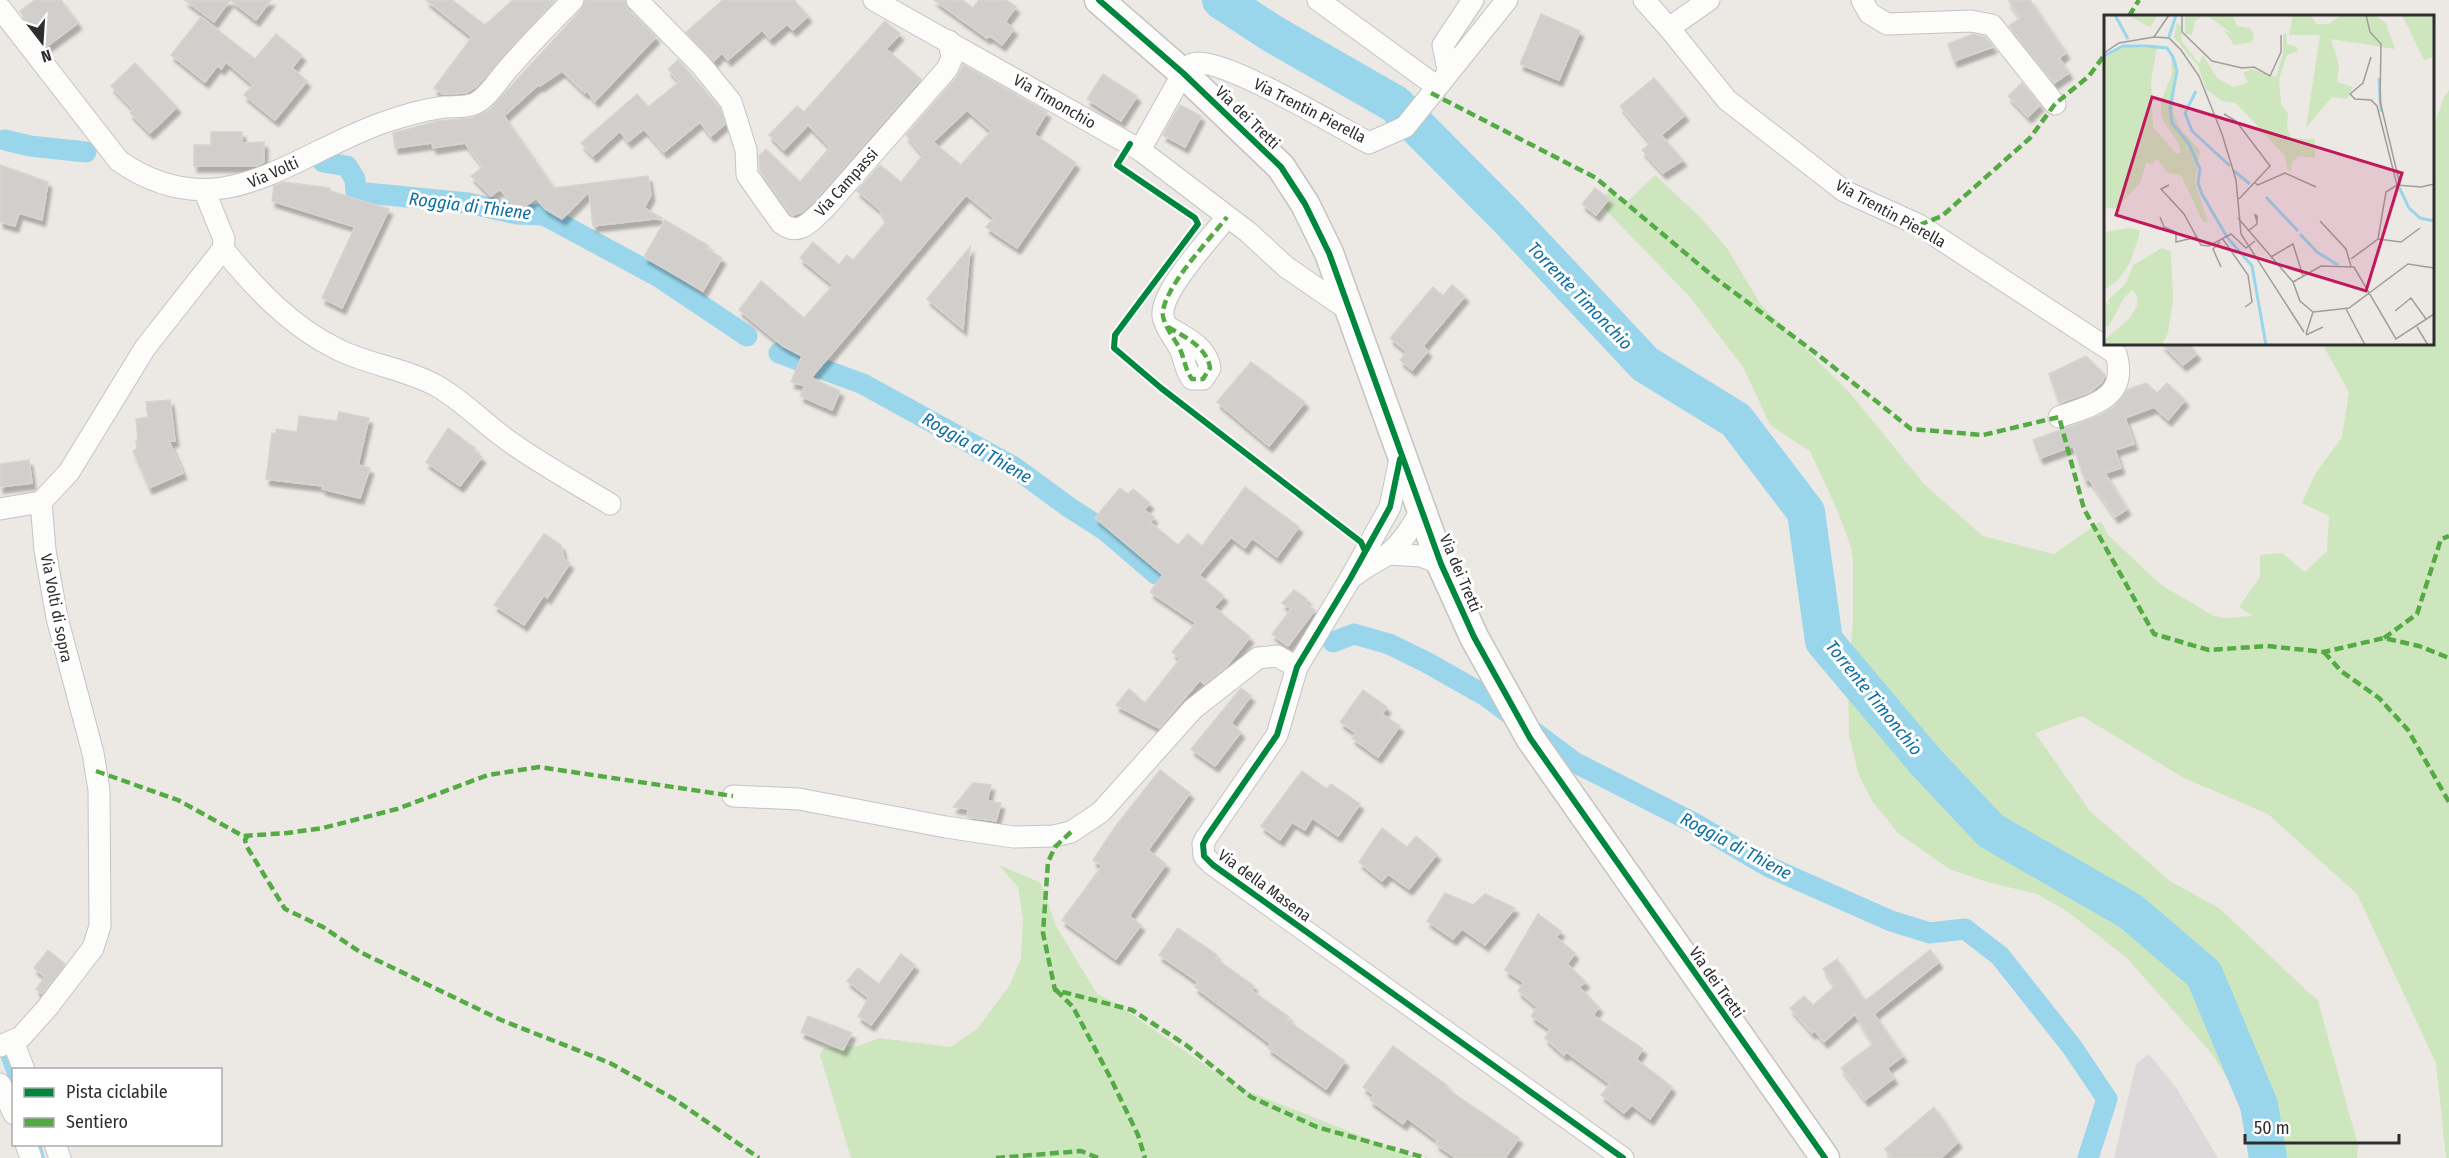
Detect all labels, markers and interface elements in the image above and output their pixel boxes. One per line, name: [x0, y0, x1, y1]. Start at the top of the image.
north arrow: [12, 12, 72, 72]
inset map: [2104, 15, 2434, 345]
text: N: [39, 45, 54, 66]
street label: Via Timonchio: [1010, 70, 1099, 133]
street label: Via Trentin Pierella: [1251, 74, 1369, 147]
street label: Via dei Tretti: [1211, 82, 1284, 153]
street label: Via Campassi: [811, 144, 882, 220]
street label: Via Volti: [245, 153, 301, 192]
street label: Via Trentin Pierella: [1832, 175, 1949, 252]
water label: Roggia di Thiene: [408, 188, 533, 224]
water label: Torrente Timonchio: [1523, 238, 1637, 354]
water label: Roggia di Thiene: [918, 408, 1036, 488]
street label: Via dei Tretti: [1436, 532, 1485, 615]
street label: Via Volti di sopra: [37, 552, 76, 664]
water label: Torrente Timonchio: [1821, 636, 1927, 760]
water label: Roggia di Thiene: [1677, 807, 1796, 885]
street label: Via della Masena: [1214, 845, 1315, 926]
street label: Via dei Tretti: [1685, 943, 1748, 1022]
legend: [12, 1068, 222, 1146]
text: Pista ciclabile: [66, 1081, 168, 1103]
scale bar: [2245, 1107, 2400, 1145]
text: Sentiero: [66, 1111, 128, 1133]
text: 50 m: [2254, 1117, 2290, 1139]

